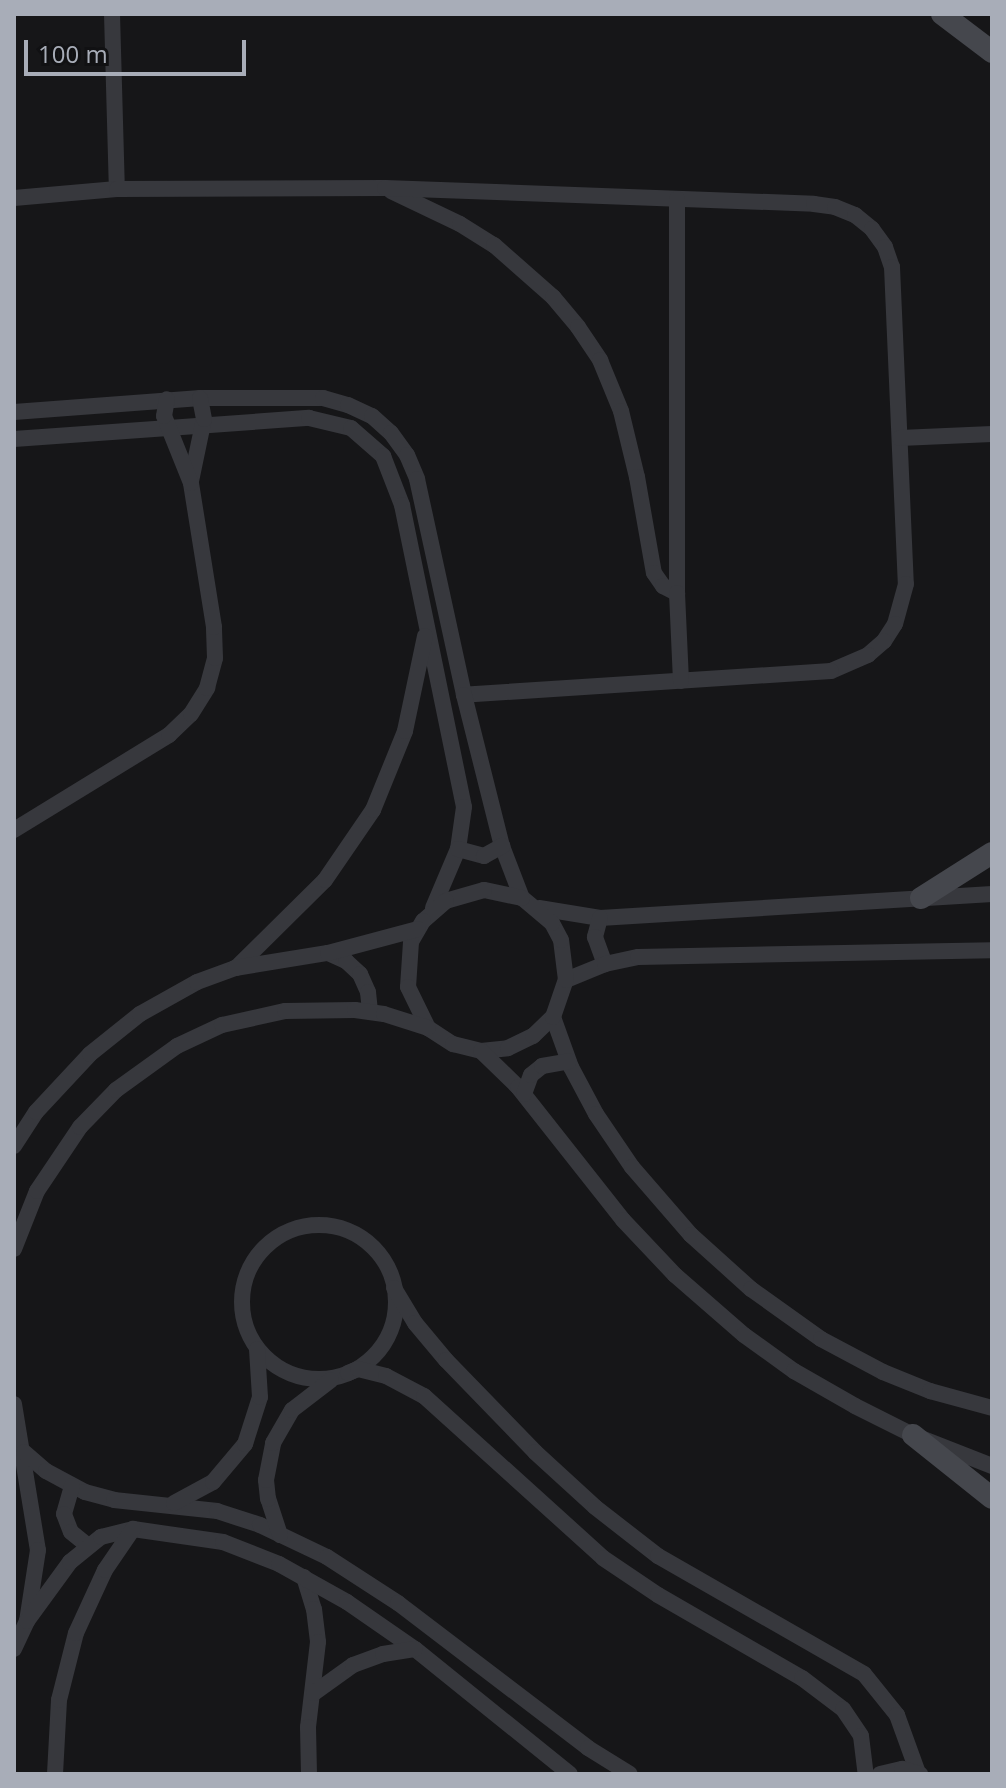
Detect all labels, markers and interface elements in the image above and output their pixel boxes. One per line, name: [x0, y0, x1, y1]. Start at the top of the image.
scale bar: [28, 24, 250, 74]
text: 100 m: [38, 37, 108, 70]

